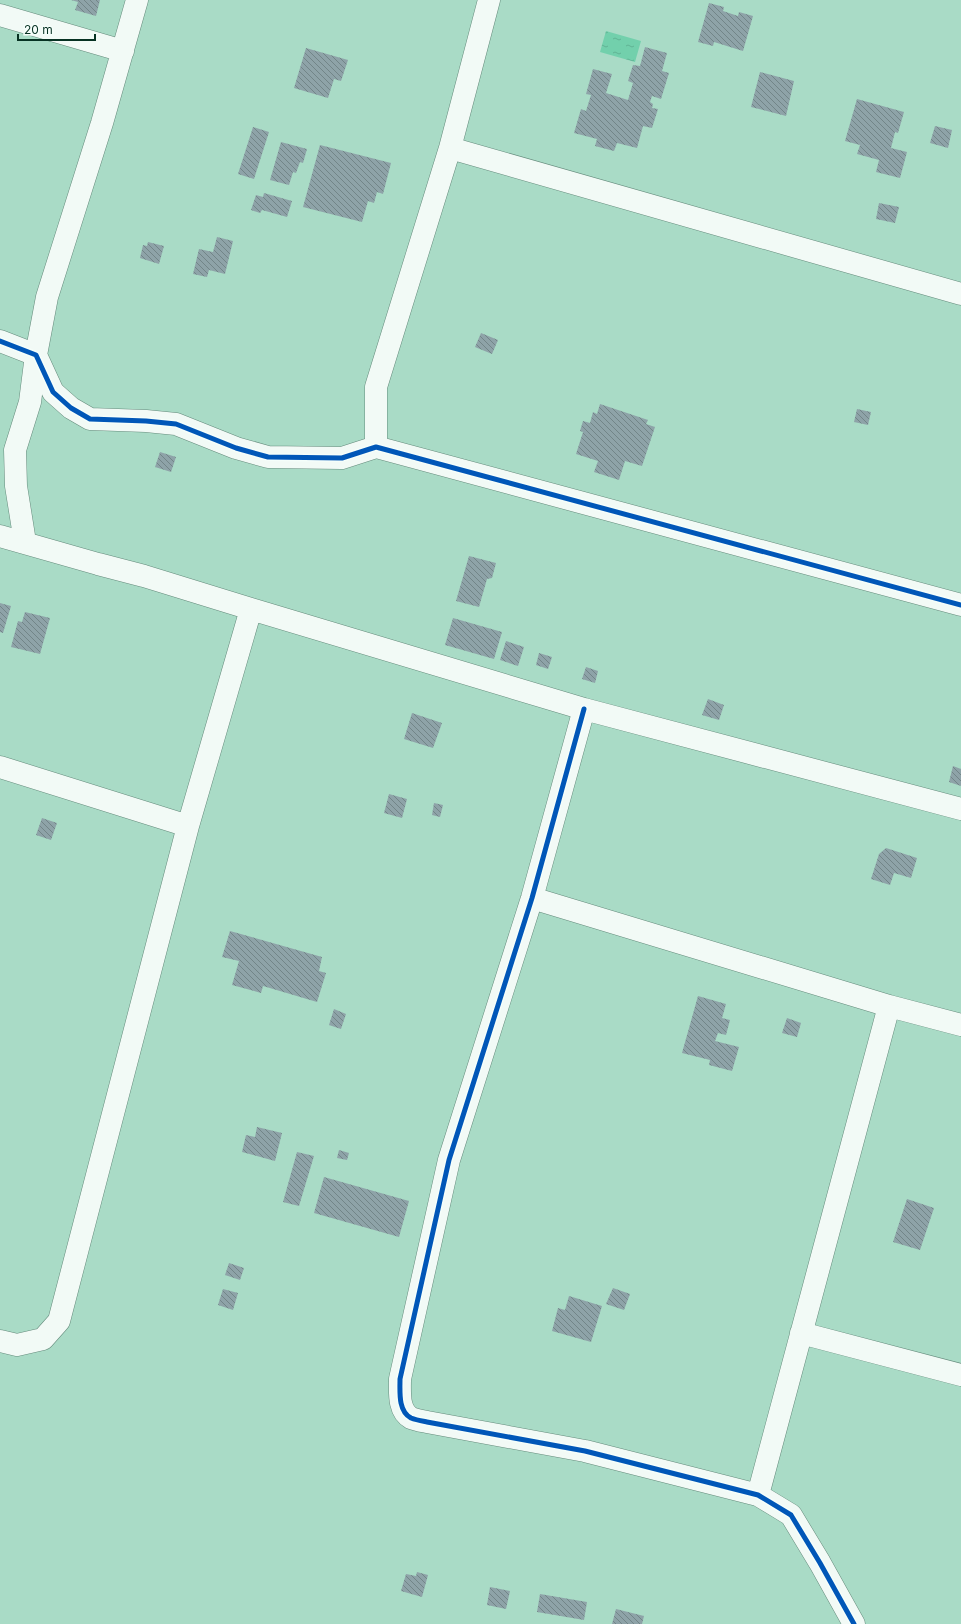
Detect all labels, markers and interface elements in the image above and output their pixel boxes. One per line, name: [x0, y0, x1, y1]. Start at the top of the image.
scale bar: [18, 16, 95, 42]
text: 20 m: [24, 22, 53, 37]

